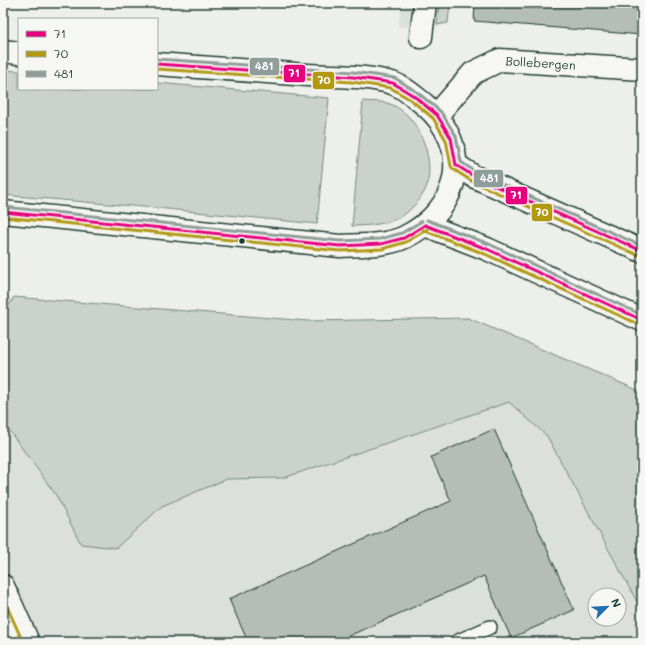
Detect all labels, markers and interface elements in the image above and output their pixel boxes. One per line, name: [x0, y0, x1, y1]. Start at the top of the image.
legend: [18, 18, 158, 90]
text: 71: [54, 25, 66, 41]
text: 70: [54, 45, 69, 61]
street label: Bollebergen: [505, 52, 576, 73]
line badge: 481: [249, 57, 280, 76]
text: 481: [255, 58, 273, 73]
line badge: 71: [283, 64, 306, 83]
text: 481: [54, 65, 74, 81]
text: 71: [289, 65, 300, 80]
line badge: 70: [312, 71, 335, 90]
text: 70: [317, 72, 331, 87]
line badge: 481: [473, 169, 504, 188]
text: 481: [480, 170, 498, 185]
line badge: 71: [505, 186, 528, 205]
text: 71: [511, 187, 522, 202]
line badge: 70: [531, 203, 553, 222]
text: 70: [535, 204, 549, 219]
unlabelled marker: [237, 236, 247, 246]
north arrow: [587, 587, 627, 627]
text: N: [608, 596, 625, 610]

